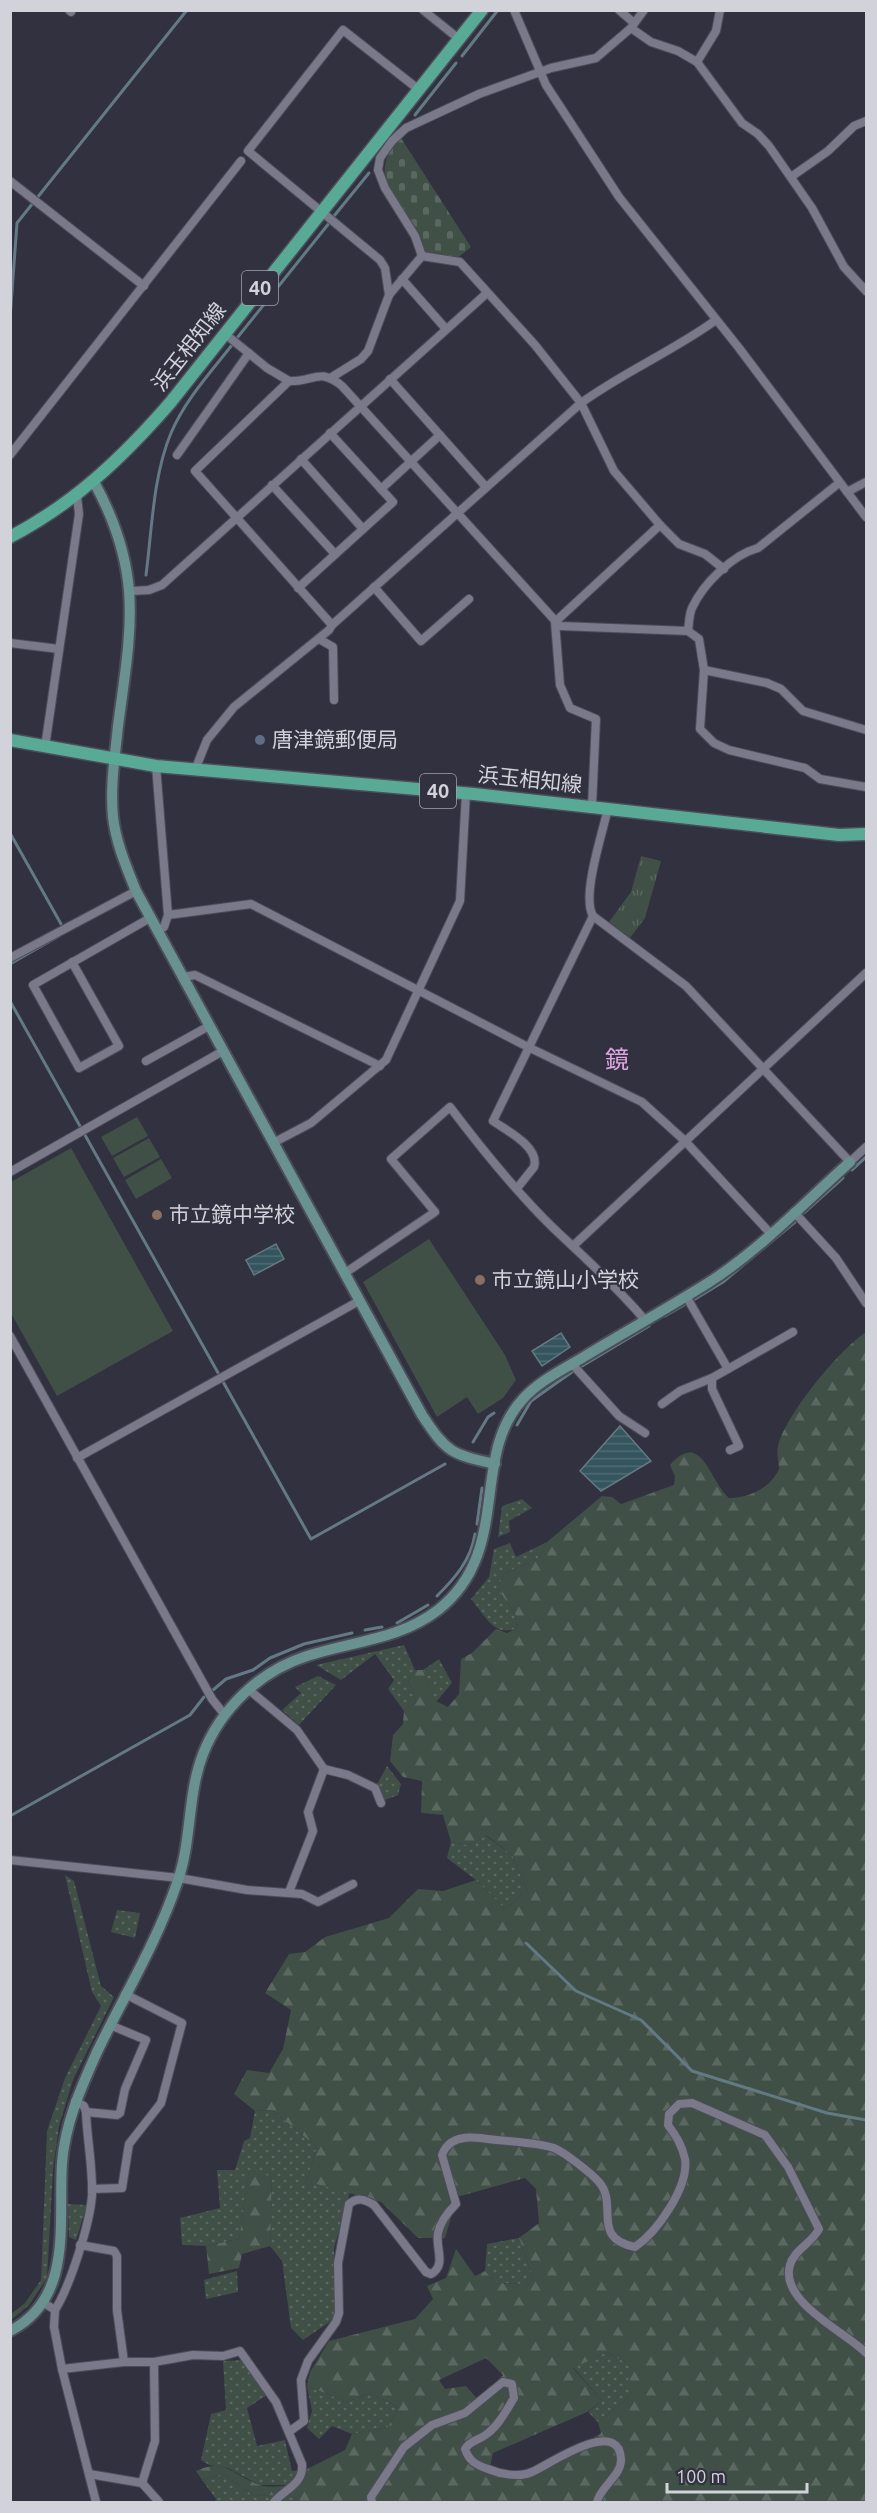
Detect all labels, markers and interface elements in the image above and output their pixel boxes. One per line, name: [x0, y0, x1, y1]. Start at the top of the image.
road number: 40: [242, 271, 278, 305]
street label: 浜玉相知線: [146, 298, 230, 395]
place label: 唐津鏡郵便局: [272, 727, 398, 751]
marker: 唐津鏡郵便局: [253, 733, 267, 747]
street label: 浜玉相知線: [477, 762, 584, 796]
road number: 40: [420, 774, 456, 808]
district label: 鏡: [605, 1046, 629, 1073]
place label: 市立鏡中学校: [169, 1202, 295, 1226]
marker: 市立鏡中学校: [150, 1208, 164, 1222]
place label: 市立鏡山小学校: [492, 1267, 639, 1291]
marker: 市立鏡山小学校: [473, 1273, 487, 1287]
scale bar: [667, 2456, 806, 2494]
text: 100 m: [676, 2466, 726, 2486]

